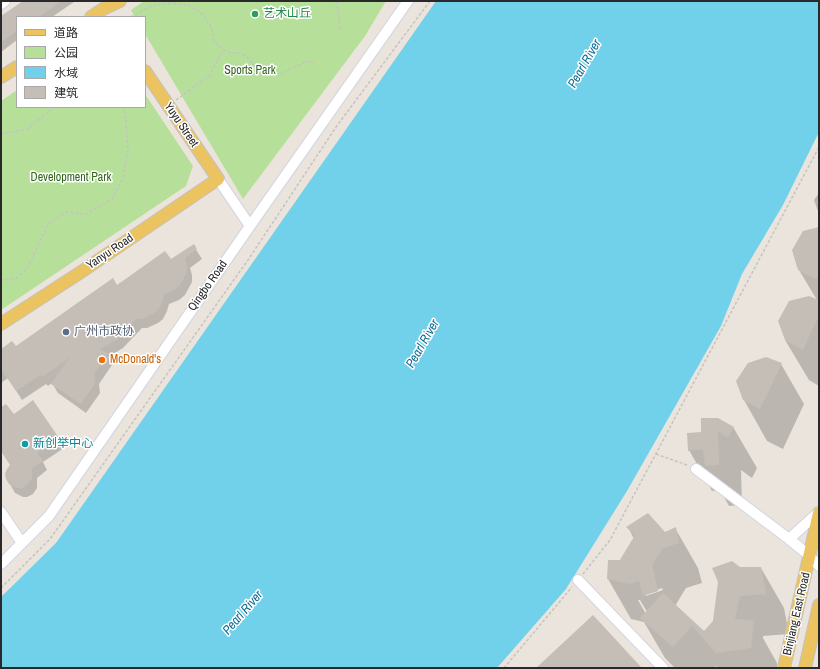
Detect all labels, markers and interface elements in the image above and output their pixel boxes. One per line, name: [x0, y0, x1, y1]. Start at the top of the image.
place label: 艺术山丘: [263, 7, 311, 21]
marker: 艺术山丘: [250, 9, 260, 19]
legend: [16, 16, 146, 108]
text: 道路: [54, 25, 78, 41]
water label: Pearl River: [565, 37, 605, 91]
text: 公园: [54, 45, 78, 61]
park label: Sports Park: [224, 64, 276, 78]
text: 水域: [54, 65, 78, 81]
text: 建筑: [54, 85, 78, 101]
street label: Yuyu Street: [161, 100, 201, 150]
park label: Development Park: [31, 171, 111, 185]
street label: Yanyu Road: [84, 231, 136, 273]
street label: Qingbo Road: [185, 258, 231, 314]
water label: Pearl River: [403, 317, 443, 371]
place label: 广州市政协: [74, 325, 134, 339]
marker: 广州市政协: [61, 327, 71, 337]
place label: McDonald's: [110, 353, 161, 367]
marker: McDonald's: [97, 355, 107, 365]
place label: 新创举中心: [33, 437, 93, 451]
marker: 新创举中心: [20, 439, 30, 449]
street label: Binjiang East Road: [780, 571, 814, 657]
water label: Pearl River: [220, 588, 266, 638]

